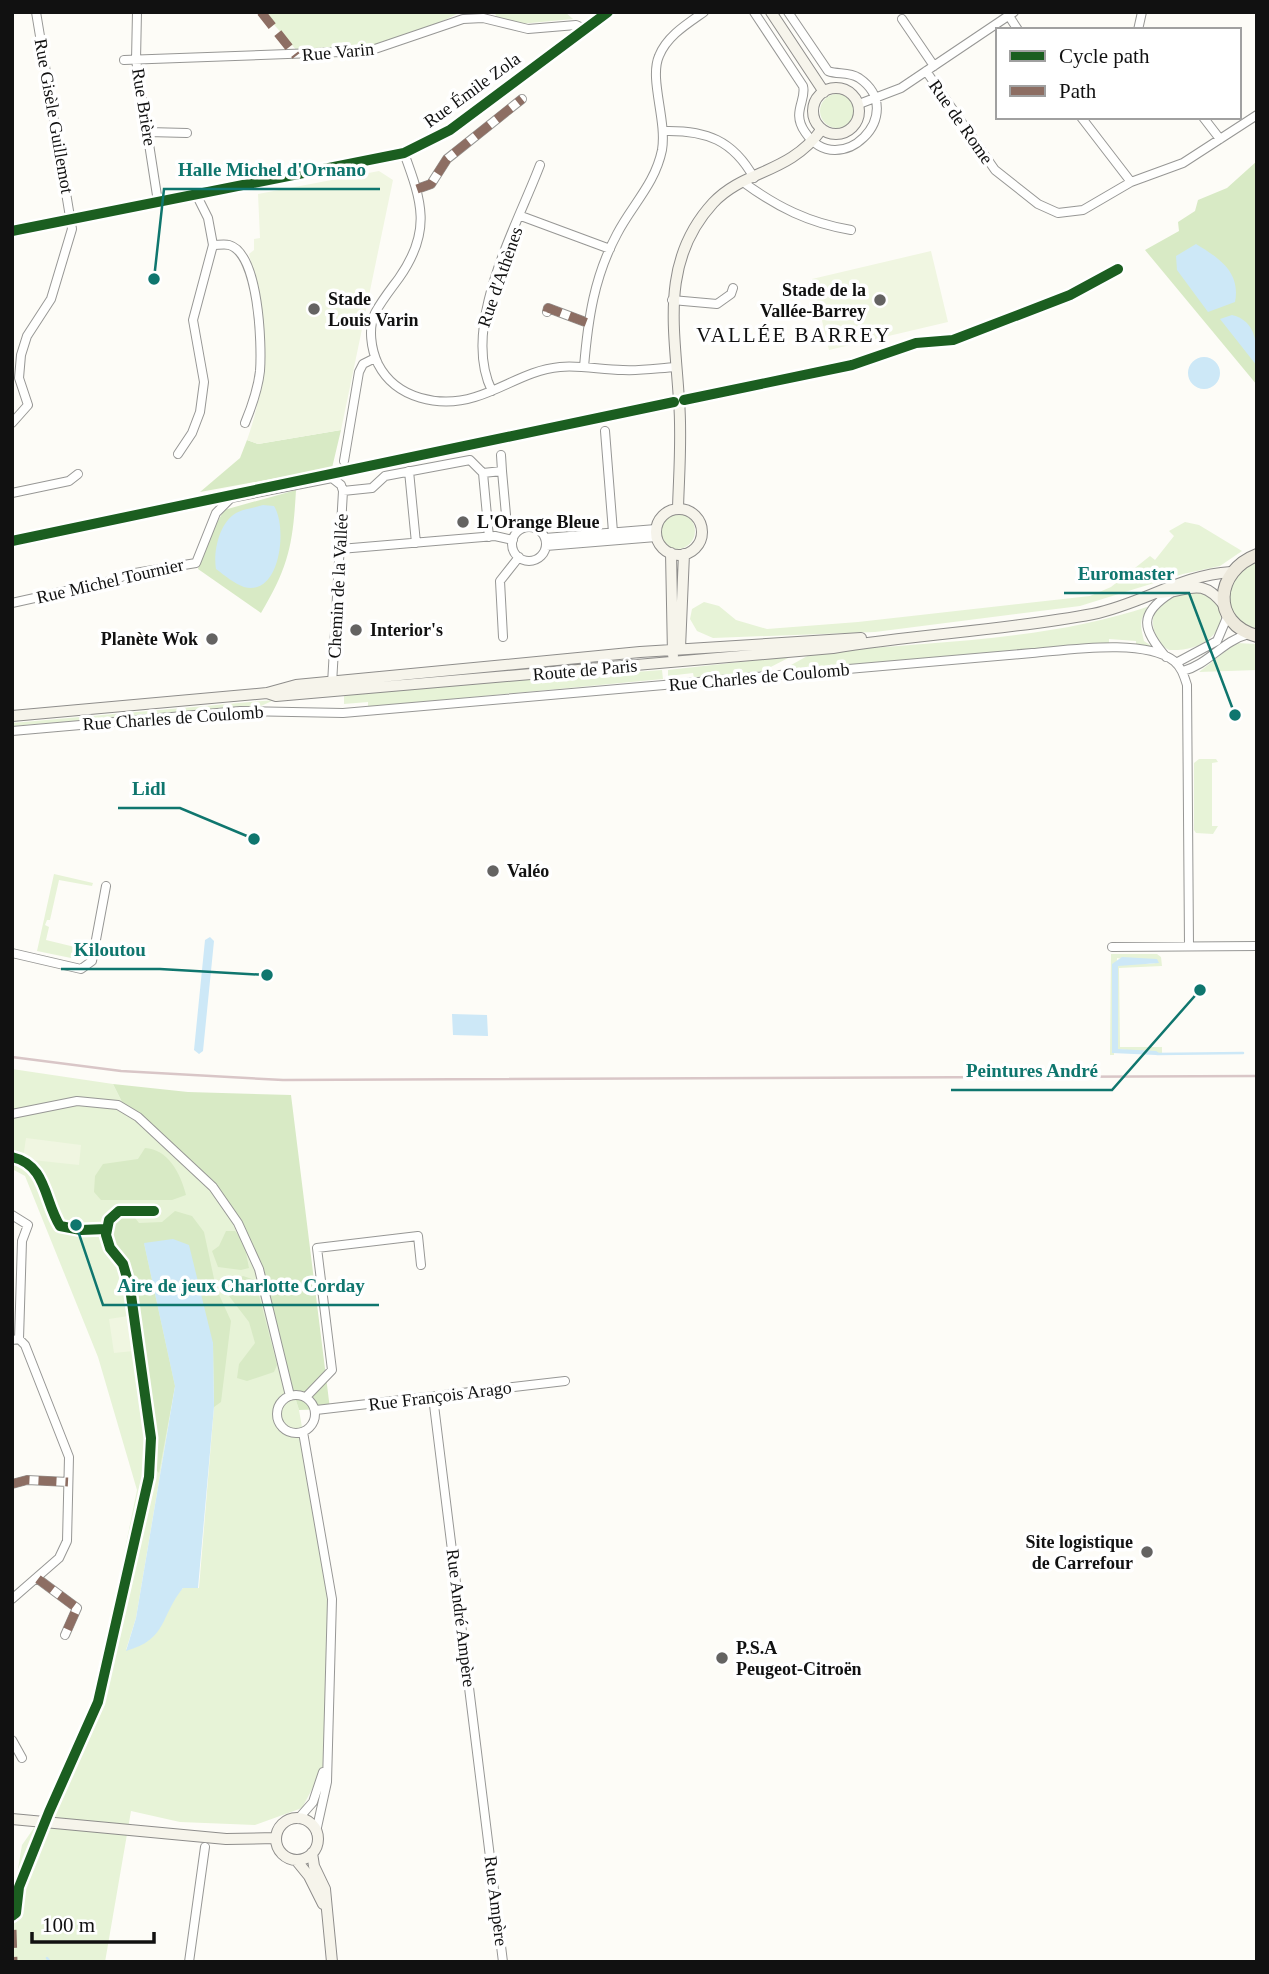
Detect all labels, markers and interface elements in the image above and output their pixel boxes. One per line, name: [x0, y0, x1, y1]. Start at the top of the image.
legend: [996, 28, 1241, 119]
street label: Rue Gisèle Guillemot: [31, 37, 77, 195]
street label: Rue Varin: [301, 39, 375, 65]
text: Cycle path: [1059, 44, 1150, 68]
street label: Rue Émile Zola: [419, 48, 524, 132]
street label: Rue Brière: [128, 67, 160, 147]
street label: Rue de Rome: [925, 76, 997, 168]
text: Path: [1059, 79, 1097, 103]
callout: Halle Michel d'Ornano: [164, 149, 380, 189]
text: Halle Michel d'Ornano: [178, 159, 366, 180]
street label: Rue d'Athènes: [473, 224, 527, 330]
place label: Stade de la Vallée-Barrey: [760, 280, 866, 321]
place label: Stade Louis Varin: [328, 289, 419, 330]
marker: Stade de la Vallée-Barrey: [872, 292, 888, 308]
marker: Stade Louis Varin: [306, 301, 322, 317]
district label: VALLÉE BARREY: [696, 323, 892, 347]
place label: L'Orange Bleue: [477, 512, 600, 532]
street label: Chemin de la Vallée: [324, 513, 352, 659]
marker: L'Orange Bleue: [455, 514, 471, 530]
callout: Euromaster: [1064, 553, 1189, 593]
street label: Rue Michel Tournier: [34, 554, 186, 608]
text: Euromaster: [1078, 563, 1175, 584]
place label: Interior's: [370, 620, 443, 640]
marker: Interior's: [348, 622, 364, 638]
place label: Planète Wok: [101, 629, 198, 649]
marker: Planète Wok: [204, 631, 220, 647]
street label: Route de Paris: [532, 655, 638, 685]
street label: Rue Charles de Coulomb: [668, 659, 850, 695]
street label: Rue Charles de Coulomb: [82, 702, 264, 734]
callout: Lidl: [118, 768, 180, 808]
text: Lidl: [132, 778, 166, 799]
place label: Valéo: [507, 861, 549, 881]
marker: Valéo: [485, 863, 501, 879]
callout: Kiloutou: [61, 929, 160, 969]
text: Kiloutou: [74, 939, 146, 960]
callout: Peintures André: [951, 1050, 1112, 1090]
text: Peintures André: [966, 1060, 1098, 1081]
callout: Aire de jeux Charlotte Corday: [103, 1265, 379, 1305]
text: Aire de jeux Charlotte Corday: [117, 1275, 365, 1296]
street label: Rue François Arago: [367, 1377, 513, 1415]
place label: Site logistique de Carrefour: [1025, 1532, 1133, 1573]
marker: Site logistique de Carrefour: [1139, 1544, 1155, 1560]
street label: Rue André Ampère: [443, 1548, 479, 1688]
place label: P.S.A Peugeot-Citroën: [736, 1638, 862, 1679]
marker: P.S.A Peugeot-Citroën: [714, 1650, 730, 1666]
street label: Rue Ampère: [481, 1855, 511, 1947]
scale bar: [32, 1900, 154, 1944]
text: 100 m: [42, 1913, 95, 1937]

